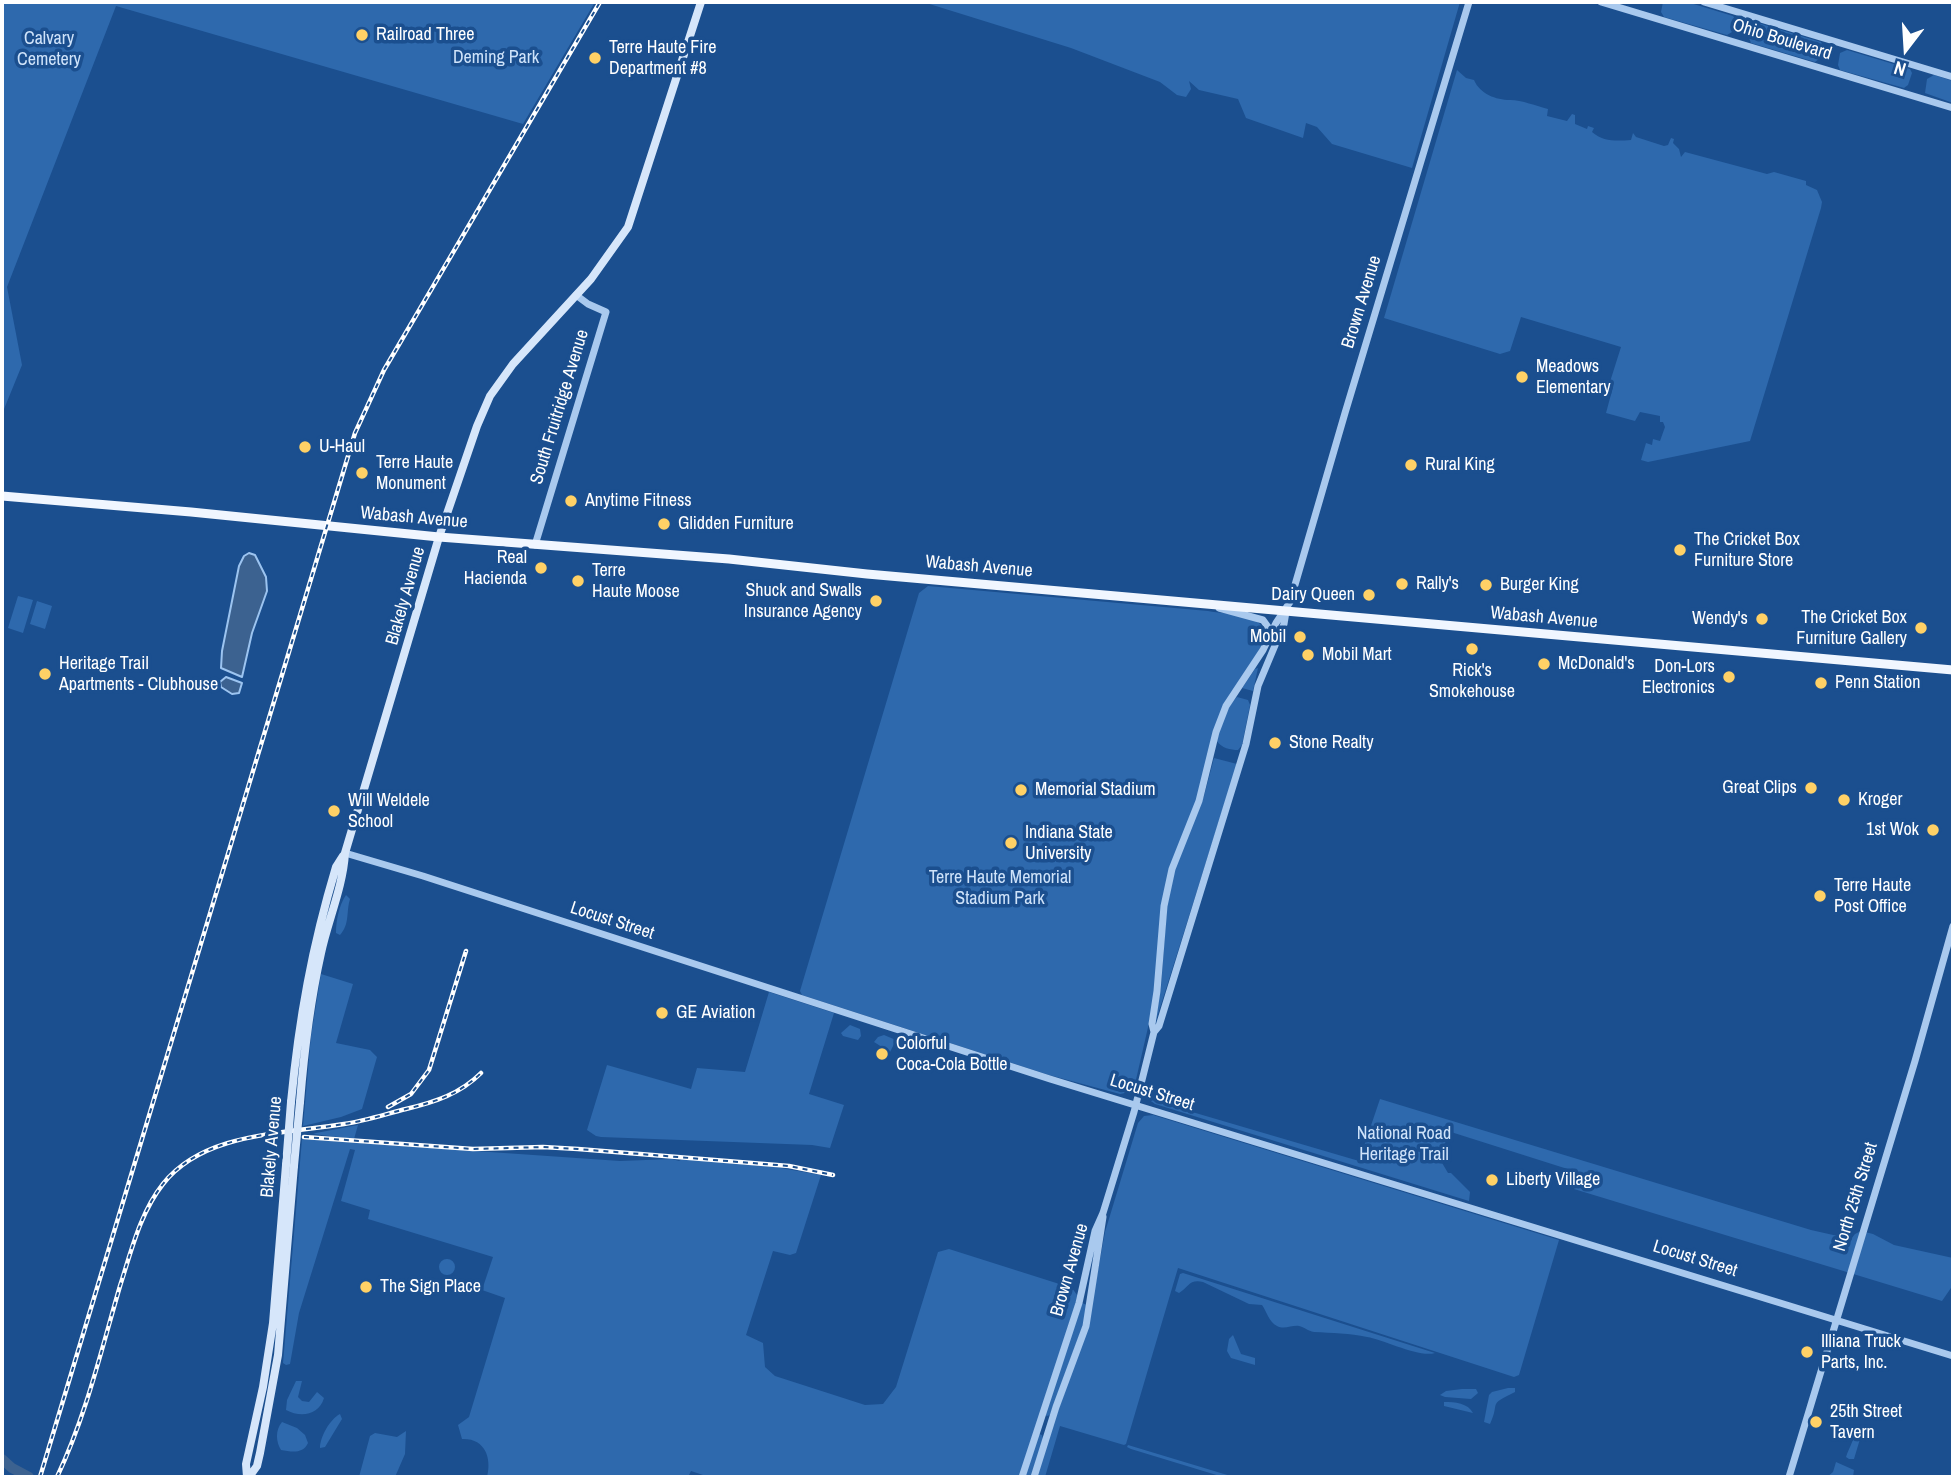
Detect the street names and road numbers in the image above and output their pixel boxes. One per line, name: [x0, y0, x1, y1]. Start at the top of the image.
street label: Ohio Boulevard: [1730, 15, 1834, 65]
street label: Brown Avenue: [1338, 253, 1386, 351]
street label: South Fruitridge Avenue: [526, 327, 594, 487]
street label: Wabash Avenue: [360, 503, 468, 533]
street label: Blakely Avenue: [382, 544, 430, 648]
street label: Wabash Avenue: [925, 552, 1033, 582]
street label: Wabash Avenue: [1490, 603, 1598, 633]
street label: Locust Street: [567, 897, 657, 945]
street label: Locust Street: [1107, 1070, 1197, 1116]
street label: Blakely Avenue: [257, 1096, 287, 1198]
street label: North 25th Street: [1829, 1140, 1883, 1254]
street label: Brown Avenue: [1046, 1221, 1094, 1319]
street label: Locust Street: [1650, 1236, 1740, 1282]

